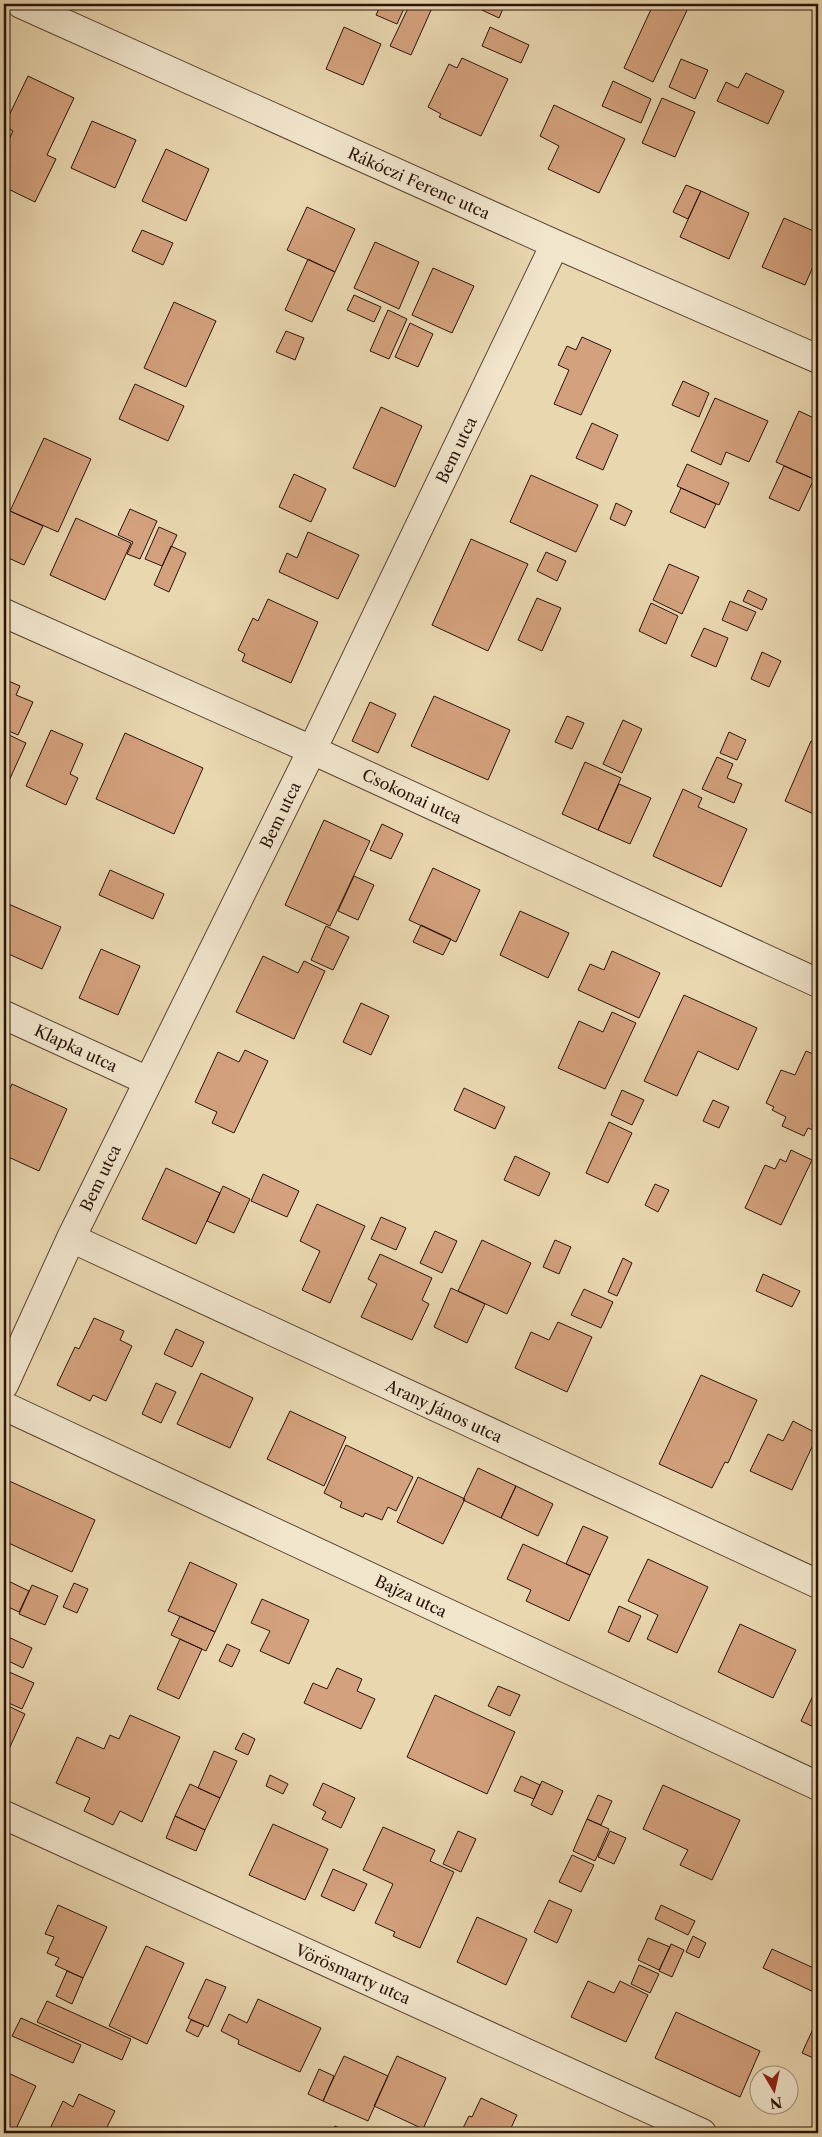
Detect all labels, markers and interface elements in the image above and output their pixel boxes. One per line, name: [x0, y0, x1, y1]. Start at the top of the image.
street label: Rákóczi Ferenc utca: [345, 143, 494, 224]
street label: Bem utca: [431, 413, 481, 487]
street label: Csokonai utca: [359, 764, 465, 828]
street label: Bem utca: [255, 778, 305, 852]
street label: Klapka utca: [31, 1020, 121, 1076]
street label: Bem utca: [75, 1141, 125, 1215]
street label: Arany János utca: [382, 1375, 506, 1447]
street label: Bajza utca: [372, 1571, 451, 1622]
street label: Vörösmarty utca: [291, 1939, 414, 2009]
north arrow: [750, 2064, 800, 2114]
text: N: [769, 2093, 783, 2113]

